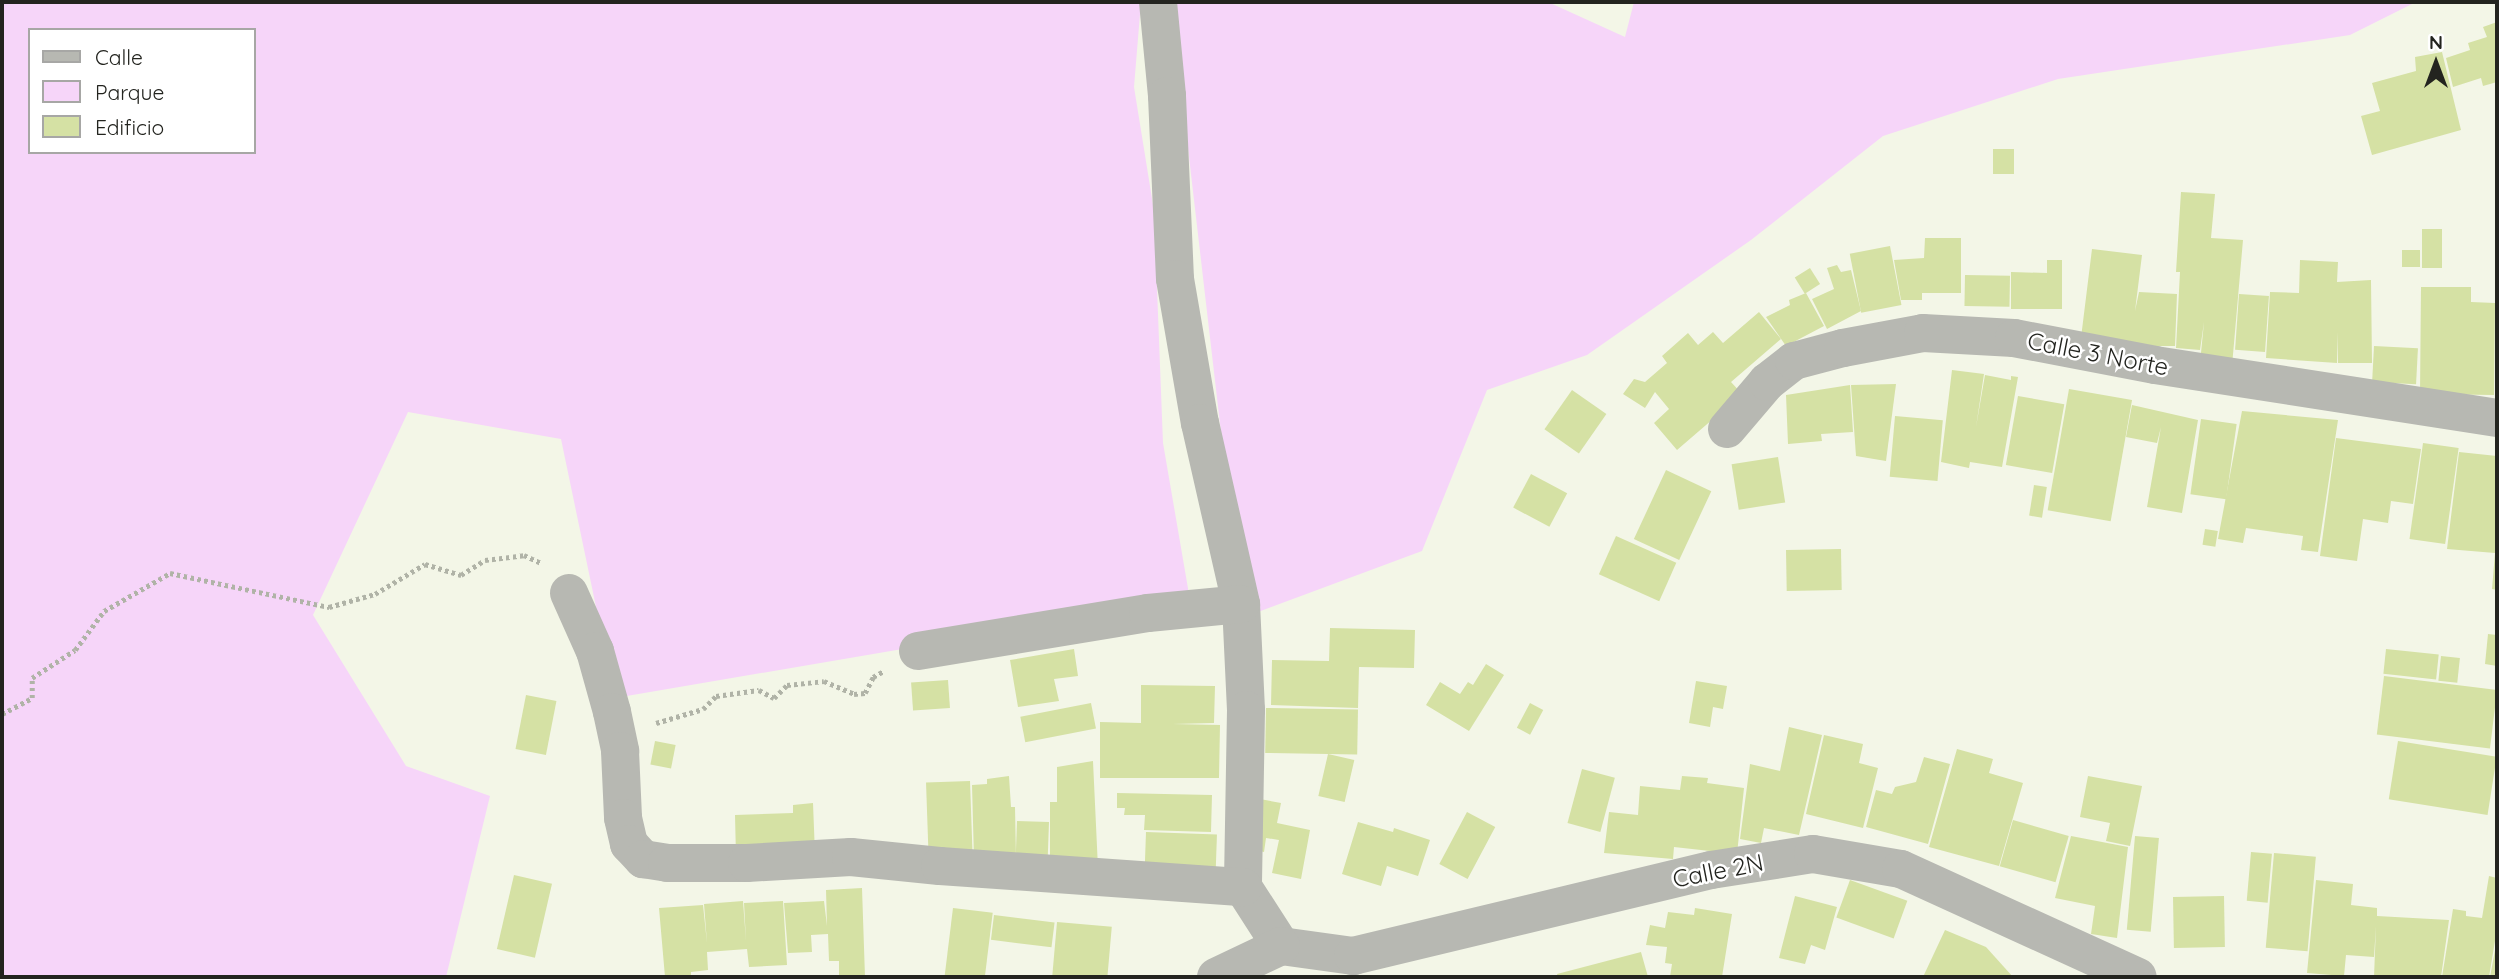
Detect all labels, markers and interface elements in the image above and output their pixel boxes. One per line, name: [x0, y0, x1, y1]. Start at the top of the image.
legend: [28, 28, 256, 154]
north arrow: [2401, 28, 2471, 98]
text: N: [2429, 30, 2443, 54]
text: Calle: [95, 44, 143, 70]
text: Parque: [95, 79, 164, 105]
text: Edificio: [95, 114, 164, 140]
street label: Calle 3 Norte: [2025, 326, 2171, 382]
street label: Calle 2N: [1670, 848, 1766, 894]

